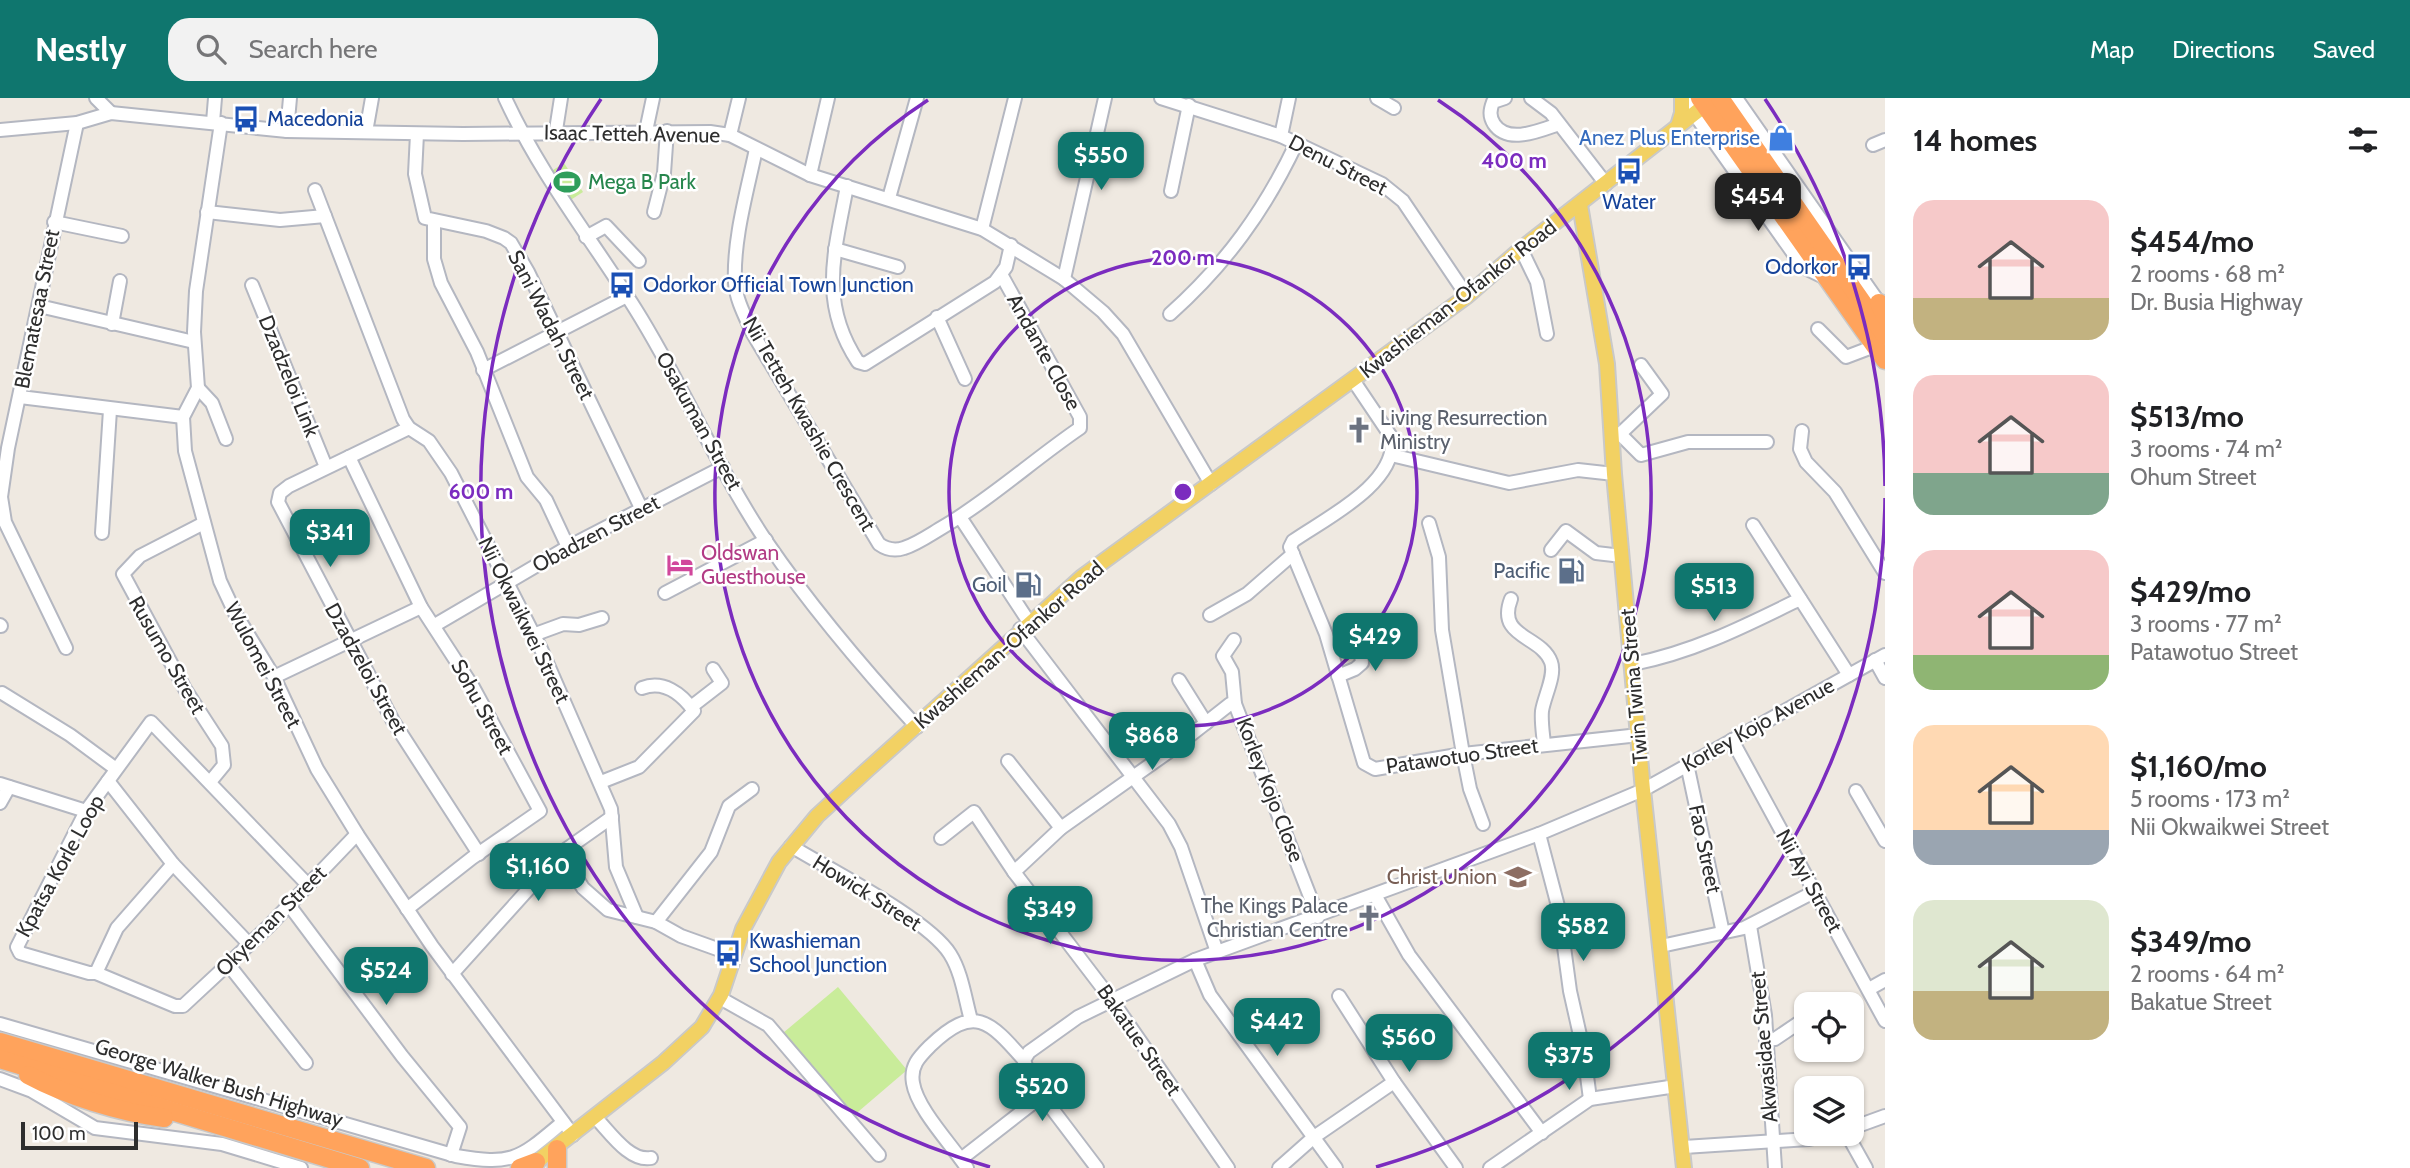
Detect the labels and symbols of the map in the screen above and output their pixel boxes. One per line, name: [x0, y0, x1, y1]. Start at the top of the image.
bus stop icon: Macedonia: [231, 104, 261, 134]
place label: Macedonia: [267, 106, 364, 131]
street label: Isaac Tetteh Avenue: [544, 119, 720, 148]
shop icon: Anez Plus Enterprise: [1766, 123, 1796, 153]
place label: Anez Plus Enterprise: [1579, 125, 1760, 150]
street label: Denu Street: [1285, 129, 1392, 200]
pin: $550: [1060, 132, 1142, 192]
text: 400 m: [1481, 148, 1547, 173]
bus stop icon: Water: [1614, 156, 1644, 186]
sports icon: Mega B Park: [552, 167, 582, 197]
place label: Mega B Park: [588, 169, 697, 194]
pin: $454: [1717, 174, 1799, 233]
place label: Water: [1602, 189, 1656, 214]
street label: Kwashieman-Ofankor Road: [1354, 214, 1561, 383]
street label: Blematesaa Street: [9, 227, 64, 391]
text: 200 m: [1151, 245, 1215, 270]
street label: Sani Wadah Street: [503, 246, 600, 404]
bus stop icon: Odorkor: [1844, 252, 1874, 282]
place label: Odorkor: [1765, 254, 1838, 279]
bus stop icon: Odorkor Official Town Junction: [607, 270, 637, 300]
place label: Odorkor Official Town Junction: [643, 272, 914, 297]
street label: Andante Close: [1002, 289, 1087, 415]
street label: Dzadzeloi Link: [254, 311, 325, 441]
street label: Nii Tetteh Kwashie Crescent: [738, 312, 881, 535]
street label: Osakuman Street: [651, 347, 748, 494]
place label: Living Resurrection Ministry: [1380, 405, 1548, 454]
church icon: Living Resurrection Ministry: [1344, 415, 1374, 445]
text: 600 m: [449, 479, 513, 504]
centre of rings: [1171, 480, 1195, 504]
street label: Obadzen Street: [528, 490, 664, 578]
pin: $341: [289, 510, 371, 569]
street label: Nii Okwaikwei Street: [473, 533, 576, 707]
place label: Oldswan Guesthouse: [701, 540, 806, 589]
hotel icon: Oldswan Guesthouse: [665, 550, 695, 580]
street label: Kwashieman-Ofankor Road: [909, 556, 1108, 734]
fuel station icon: Pacific: [1556, 556, 1586, 586]
place label: Pacific: [1493, 558, 1550, 583]
pin: $513: [1673, 564, 1755, 623]
fuel station icon: Goil: [1013, 570, 1043, 600]
place label: Goil: [972, 572, 1007, 597]
street label: Rusumo Street: [124, 591, 211, 718]
street label: Wulomei Street: [220, 598, 307, 732]
street label: Dzadzeloi Street: [320, 599, 413, 739]
street label: Twin Twina Street: [1614, 607, 1653, 765]
pin: $429: [1334, 614, 1416, 673]
street label: Sohu Street: [446, 655, 519, 759]
street label: Korley Kojo Avenue: [1677, 672, 1839, 778]
pin: $868: [1111, 712, 1193, 772]
street label: Korley Kojo Close: [1231, 714, 1310, 866]
street label: Patawotuo Street: [1384, 732, 1540, 779]
street label: Kpatsa Korle Loop: [10, 790, 109, 941]
street label: Fao Street: [1684, 802, 1727, 896]
street label: Nii Ayi Street: [1771, 825, 1848, 937]
pin: $1,160: [481, 844, 595, 903]
street label: Howick Street: [808, 849, 926, 936]
street label: Okyeman Street: [210, 860, 331, 981]
school or university icon: Christ Union: [1503, 862, 1533, 892]
place label: Christ Union: [1387, 864, 1497, 889]
pin: $349: [1009, 886, 1091, 946]
place label: The Kings Palace Christian Centre: [1201, 893, 1348, 942]
church icon: The Kings Palace Christian Centre: [1354, 903, 1384, 933]
pin: $582: [1542, 904, 1624, 963]
place label: Kwashieman School Junction: [749, 928, 887, 977]
bus stop icon: Kwashieman School Junction: [713, 938, 743, 968]
pin: $524: [345, 948, 427, 1007]
street label: Akwasidae Street: [1744, 970, 1783, 1124]
street label: Bakatue Street: [1092, 980, 1187, 1100]
pin: $442: [1236, 998, 1318, 1058]
pin: $560: [1368, 1014, 1450, 1074]
pin: $375: [1528, 1032, 1610, 1092]
street label: George Walker Bush Highway: [92, 1033, 347, 1132]
pin: $520: [1001, 1063, 1083, 1123]
scale bar: [21, 1119, 138, 1151]

